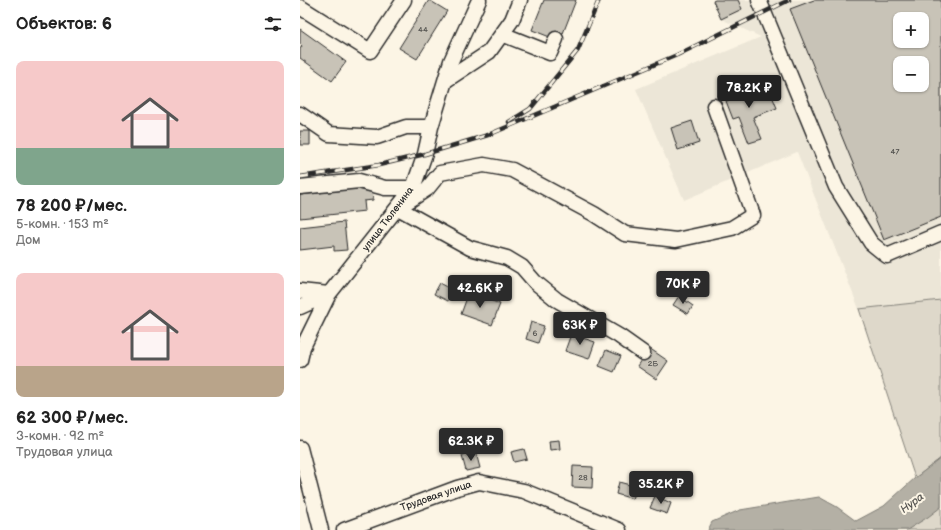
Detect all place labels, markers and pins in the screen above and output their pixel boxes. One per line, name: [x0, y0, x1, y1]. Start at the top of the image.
pin: 78.2K ₽: [712, 75, 786, 109]
pin: 70K ₽: [655, 271, 711, 305]
pin: 42.6K ₽: [443, 275, 517, 309]
pin: 63K ₽: [552, 312, 608, 346]
pin: 62.3K ₽: [434, 428, 508, 462]
pin: 35.2K ₽: [624, 471, 698, 505]

